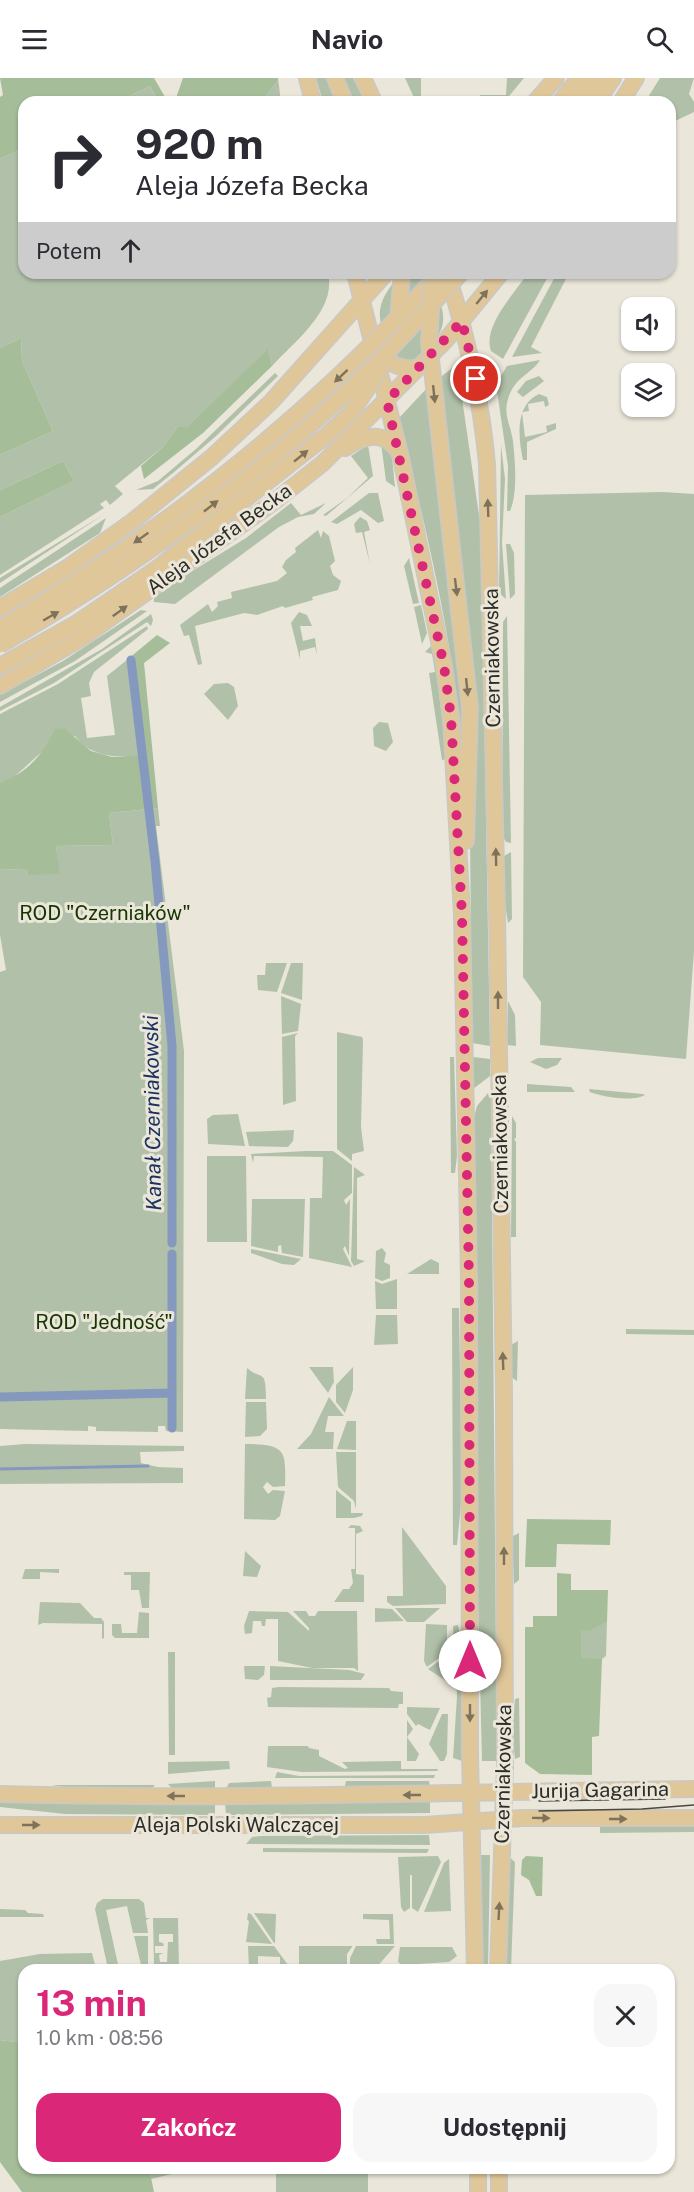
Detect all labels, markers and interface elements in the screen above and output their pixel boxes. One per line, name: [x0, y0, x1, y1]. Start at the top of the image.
icon: menu: [18, 23, 51, 56]
text: Navio: [311, 23, 383, 55]
icon: search: [643, 23, 676, 56]
text: 920 m: [135, 119, 264, 168]
icon: right: [36, 120, 114, 198]
text: Aleja Józefa Becka: [135, 169, 369, 201]
icon: ahead: [114, 234, 147, 267]
text: Potem: [36, 238, 102, 264]
one-way arrow: [475, 290, 487, 305]
map controls: [621, 297, 675, 417]
button: sound: [621, 297, 675, 351]
pin: [450, 353, 501, 404]
icon: arrive: [459, 362, 492, 395]
button: layers: [621, 363, 675, 417]
one-way arrow: [334, 368, 348, 382]
one-way arrow: [430, 384, 439, 403]
one-way arrow: [293, 450, 309, 463]
street label: Aleja Józefa Becka: [142, 478, 296, 600]
one-way arrow: [203, 499, 219, 512]
one-way arrow: [483, 499, 493, 518]
one-way arrow: [133, 532, 148, 544]
one-way arrow: [452, 578, 461, 597]
street label: Czerniakowska: [479, 588, 505, 728]
one-way arrow: [112, 605, 127, 617]
one-way arrow: [42, 611, 59, 621]
one-way arrow: [462, 677, 472, 696]
one-way arrow: [491, 847, 501, 866]
park label: ROD "Czerniaków": [19, 901, 191, 925]
one-way arrow: [493, 991, 503, 1010]
water label: Kanał Czerniakowski: [138, 1015, 166, 1211]
street label: Czerniakowska: [487, 1074, 513, 1214]
park label: ROD "Jedność": [35, 1310, 173, 1334]
one-way arrow: [498, 1352, 507, 1371]
one-way arrow: [499, 1547, 509, 1566]
position arrow: [438, 1629, 502, 1693]
one-way arrow: [465, 1703, 475, 1722]
street label: Czerniakowska: [490, 1704, 516, 1844]
street label: Jurija Gagarina: [531, 1777, 669, 1803]
one-way arrow: [403, 1790, 422, 1800]
one-way arrow: [166, 1791, 185, 1801]
street label: Aleja Polski Walczącej: [133, 1813, 339, 1837]
one-way arrow: [531, 1814, 550, 1823]
one-way arrow: [609, 1814, 628, 1824]
one-way arrow: [22, 1820, 41, 1830]
one-way arrow: [494, 1902, 503, 1921]
text: 13 min: [36, 1982, 147, 2024]
button: close: [594, 1984, 657, 2047]
text: 1.0 km · 08:56: [36, 2026, 163, 2050]
button: Zakończ: [36, 2093, 341, 2162]
button: Udostępnij: [353, 2093, 657, 2162]

